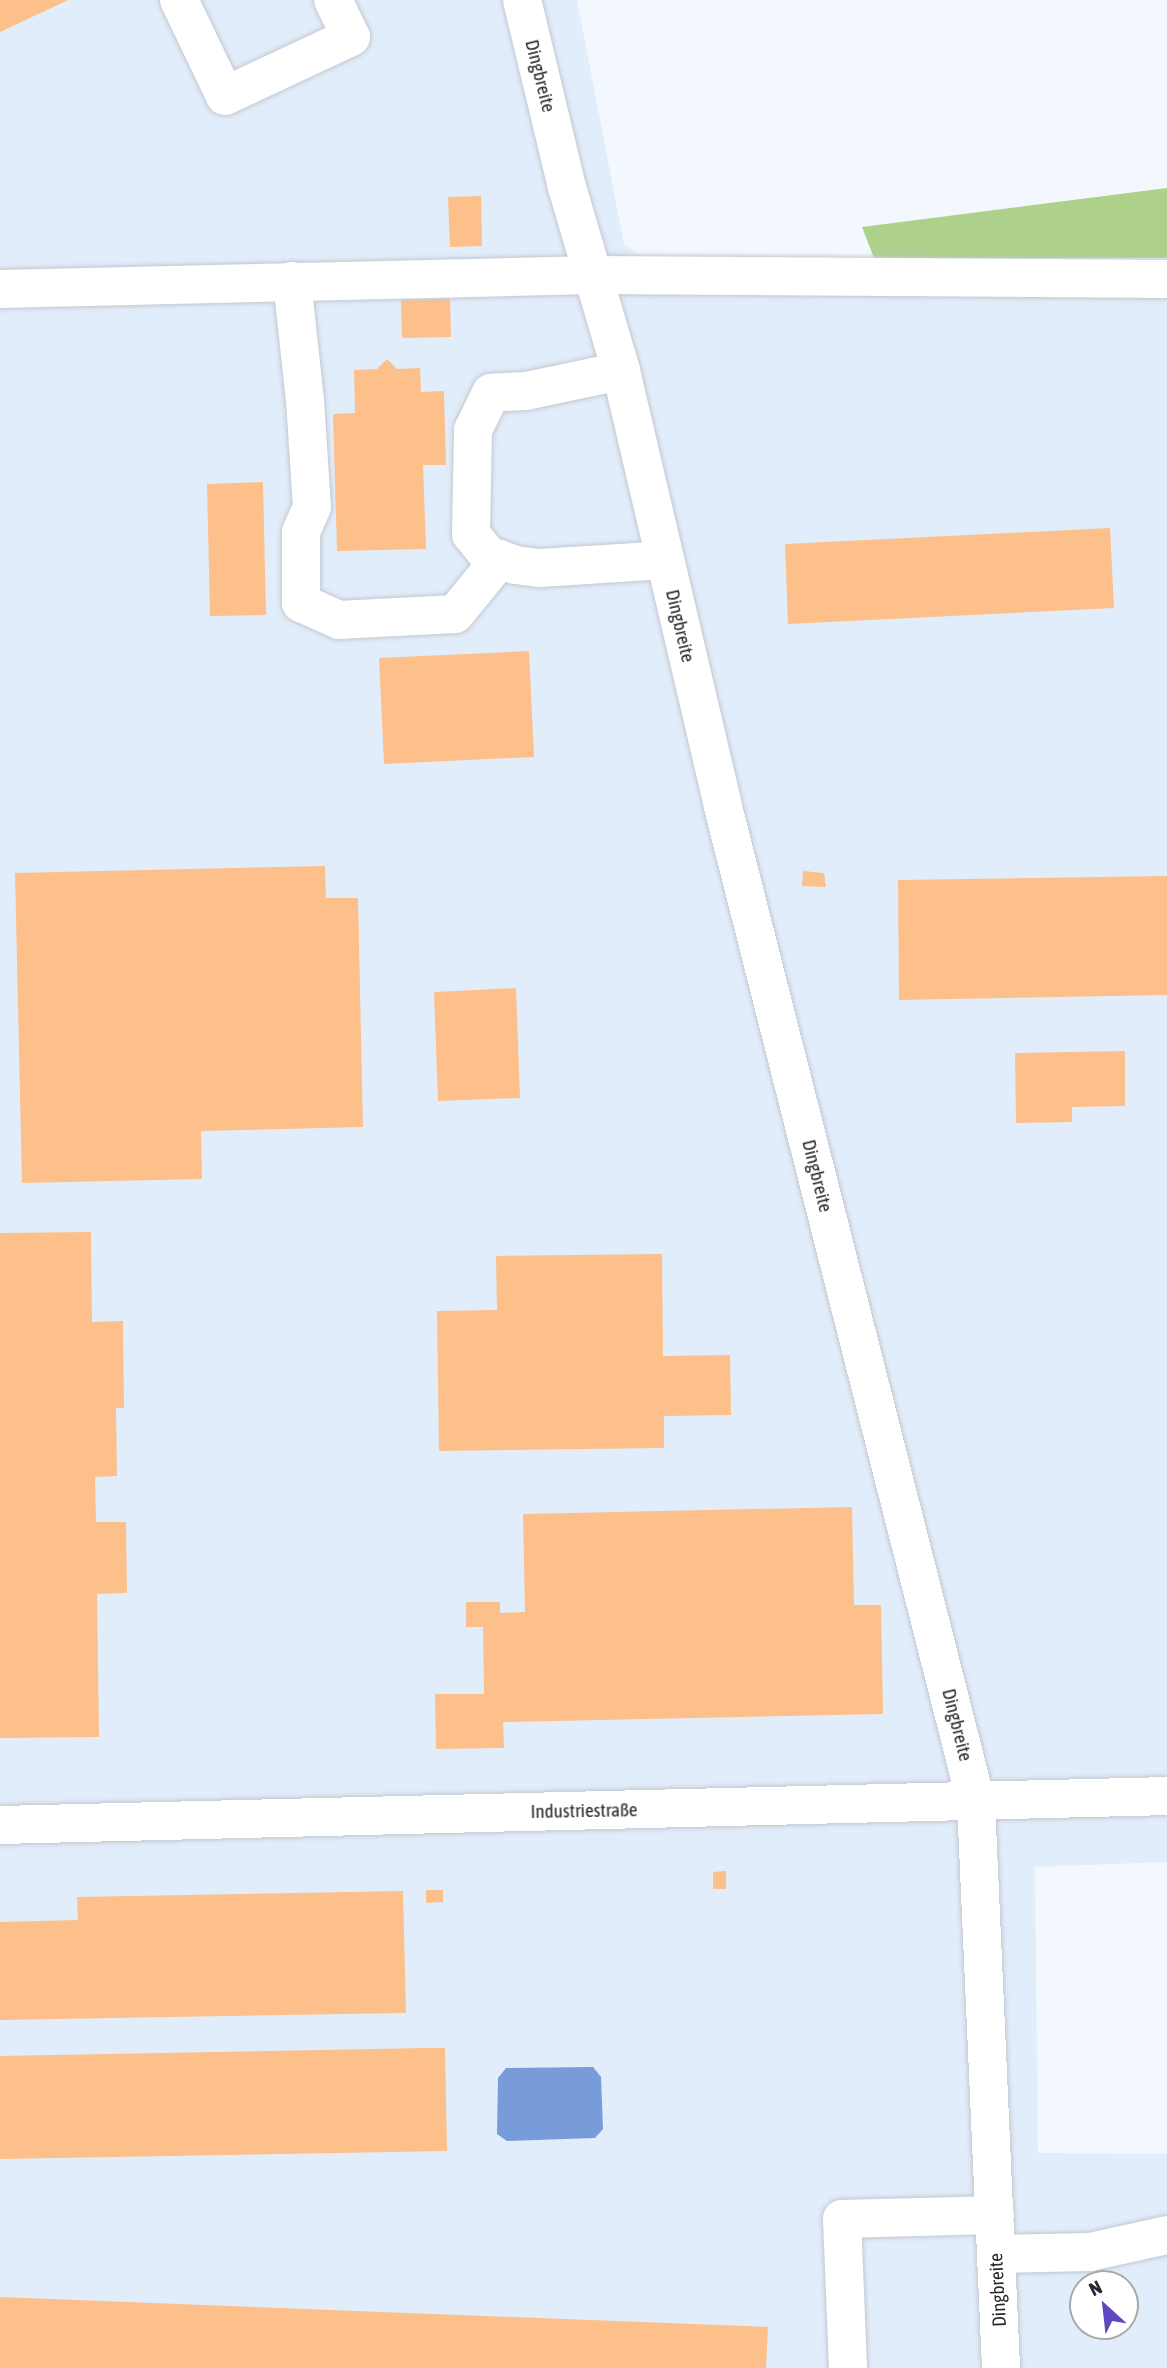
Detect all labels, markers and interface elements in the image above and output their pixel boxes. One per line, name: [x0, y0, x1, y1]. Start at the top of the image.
street label: Dingbreite: [520, 37, 560, 115]
street label: Dingbreite: [661, 587, 699, 665]
street label: Dingbreite: [797, 1137, 837, 1215]
street label: Dingbreite: [937, 1686, 977, 1764]
street label: Industriestraße: [530, 1799, 638, 1823]
street label: Dingbreite: [985, 2252, 1011, 2328]
north arrow: [1069, 2270, 1139, 2340]
text: N: [1085, 2276, 1105, 2300]

